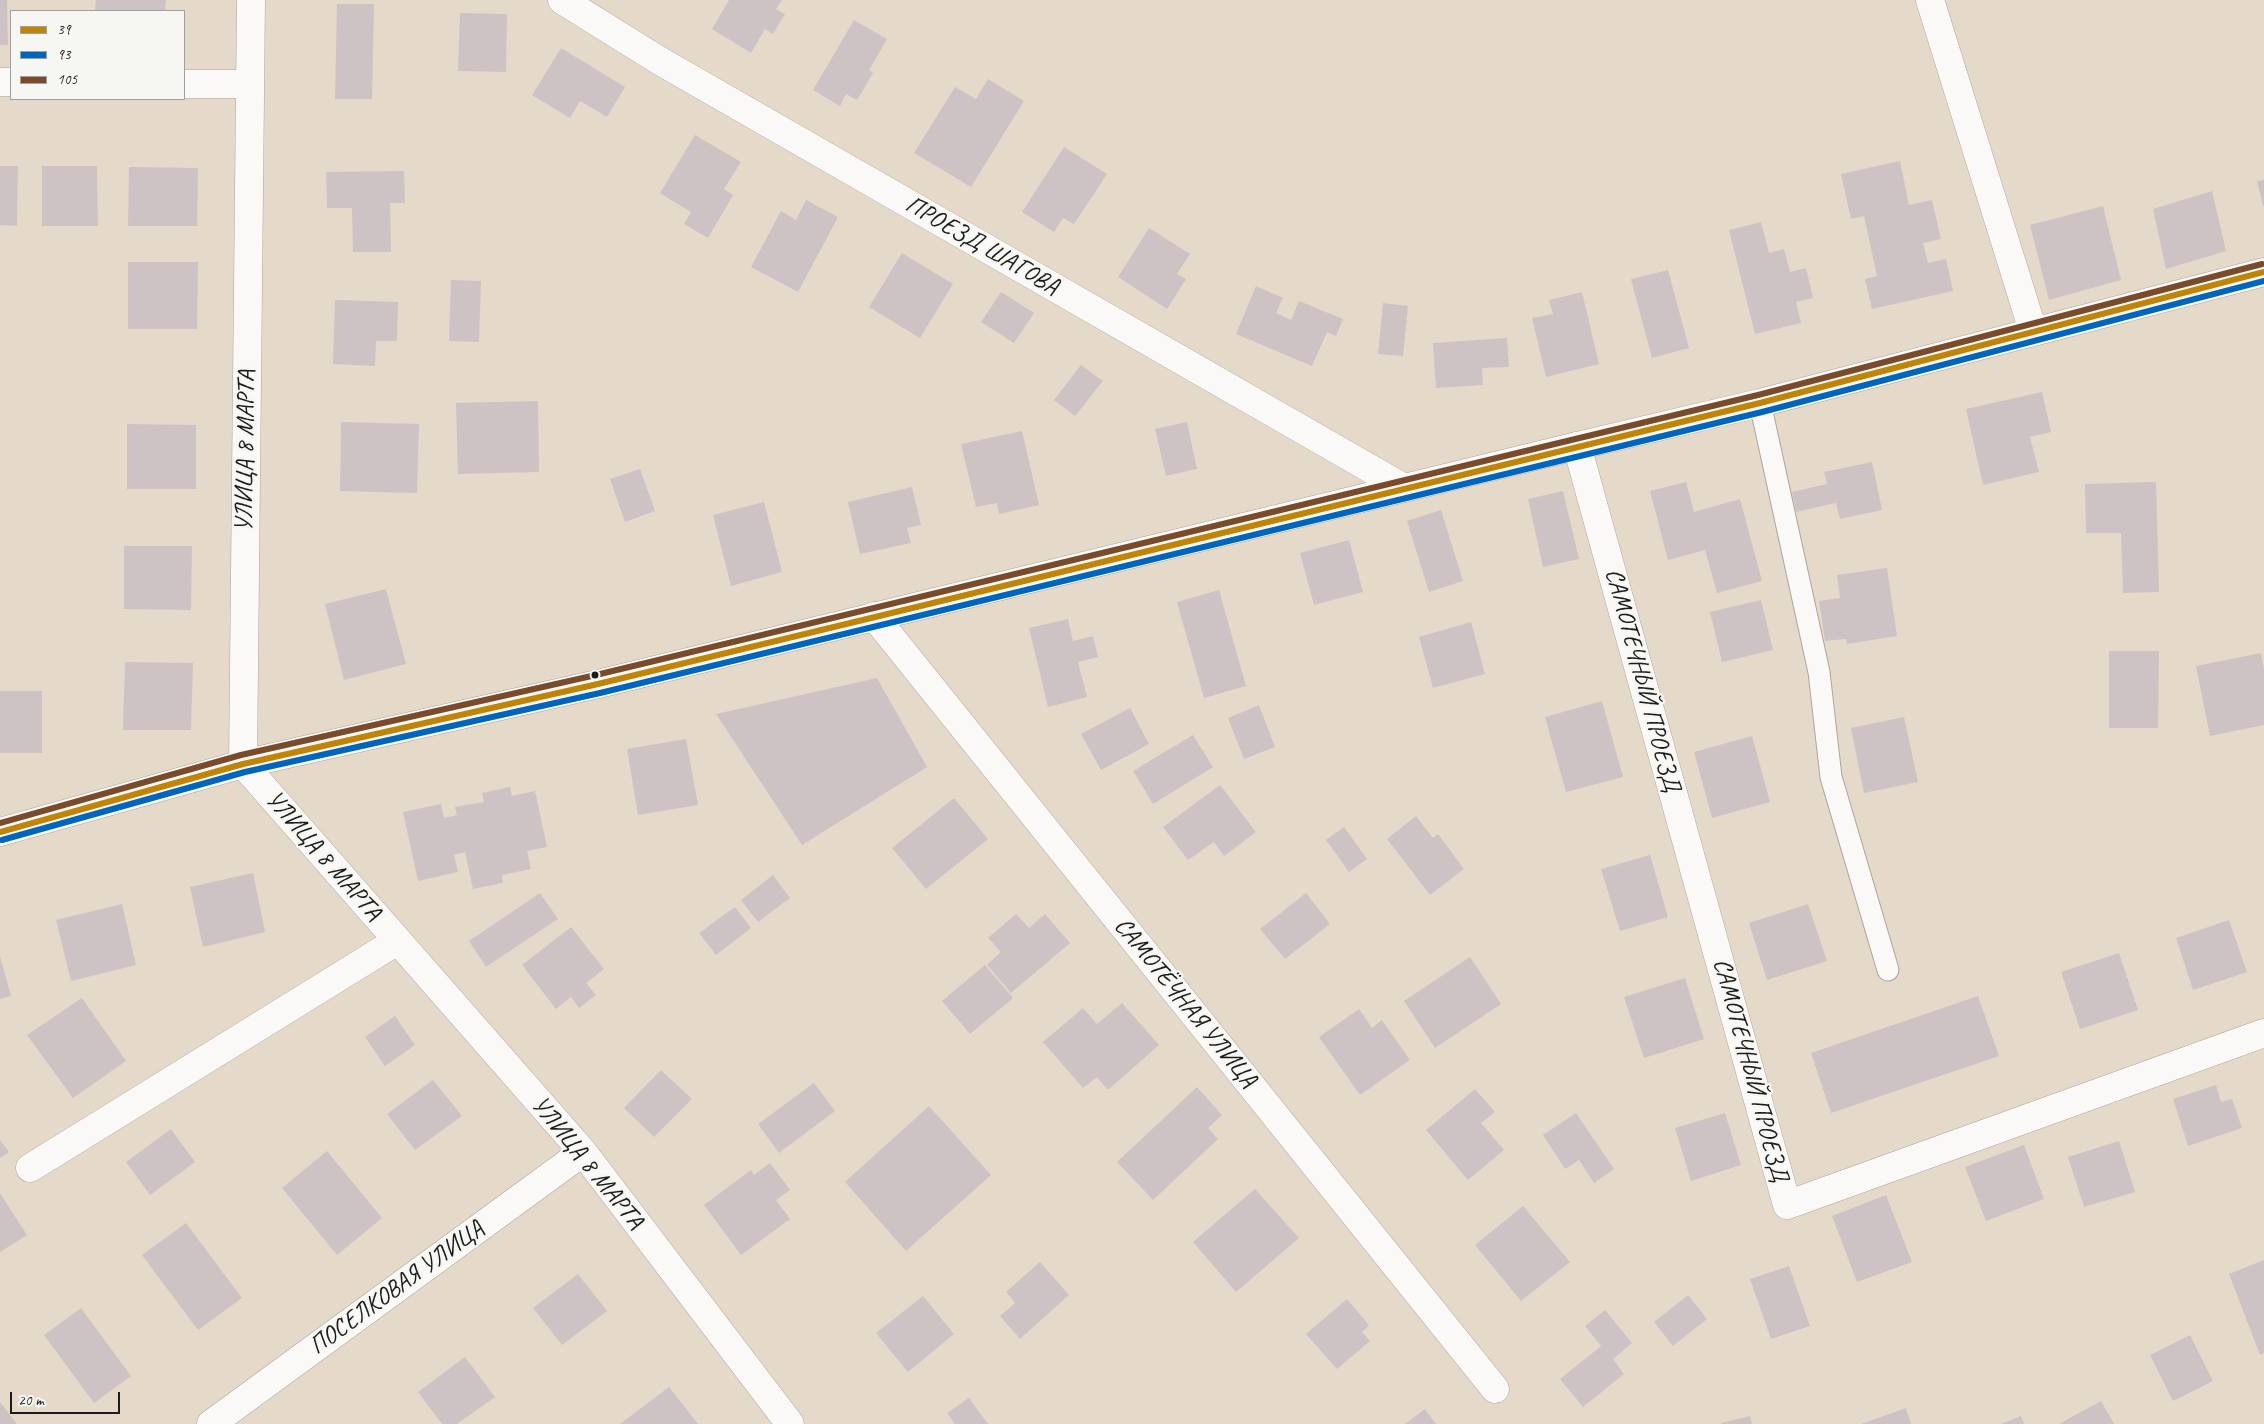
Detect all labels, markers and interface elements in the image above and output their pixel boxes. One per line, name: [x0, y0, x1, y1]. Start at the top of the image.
legend: [10, 10, 185, 100]
text: 39: [57, 20, 71, 39]
text: 93: [57, 45, 71, 64]
text: 105: [57, 70, 77, 89]
street label: ПРОЕЗД ШАГОВА: [900, 190, 1064, 302]
street label: УЛИЦА 8 МАРТА: [230, 370, 262, 532]
street label: САМОТЕЧНЫЙ ПРОЕЗД: [1598, 565, 1686, 795]
unlabelled marker: [590, 670, 600, 680]
street label: УЛИЦА 8 МАРТА: [259, 785, 387, 927]
street label: САМОТЁЧНАЯ УЛИЦА: [1107, 912, 1263, 1094]
street label: САМОТЕЧНЫЙ ПРОЕЗД: [1706, 955, 1794, 1185]
street label: УЛИЦА 8 МАРТА: [524, 1091, 650, 1235]
street label: ПОСЕЛКОВАЯ УЛИЦА: [304, 1215, 490, 1361]
scale bar: [12, 1382, 122, 1414]
text: 20 m: [18, 1391, 44, 1410]

